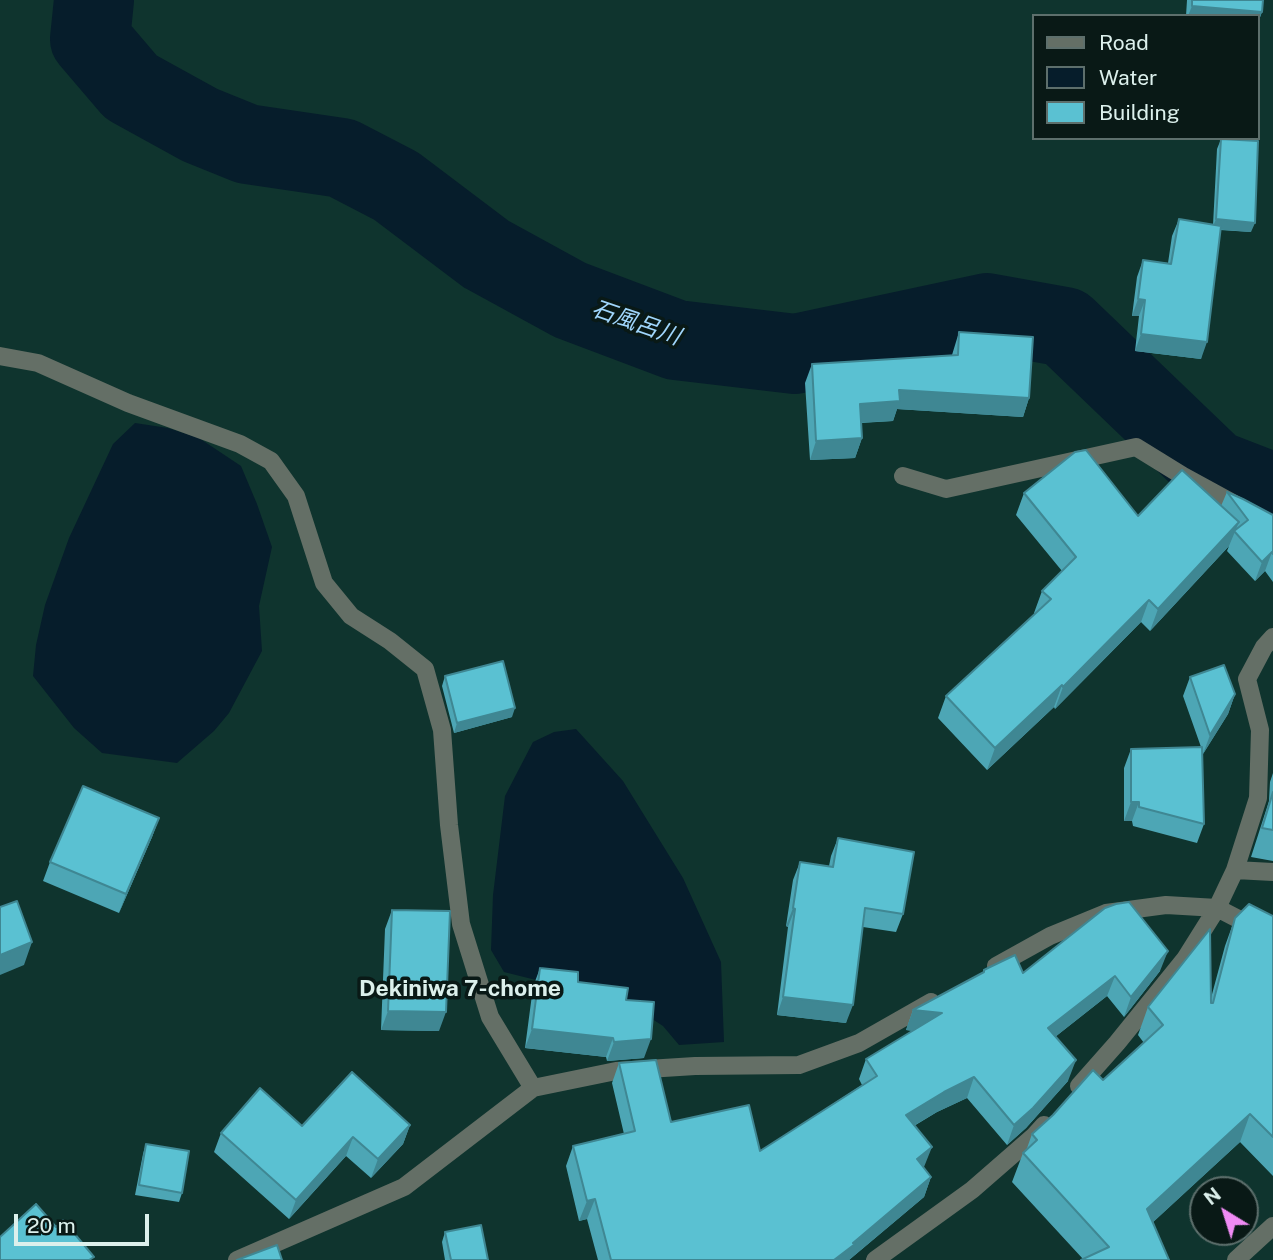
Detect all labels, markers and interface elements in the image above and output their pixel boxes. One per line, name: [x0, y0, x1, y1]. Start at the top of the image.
legend: [1032, 14, 1259, 140]
text: Road: [1099, 30, 1149, 55]
text: Water: [1099, 65, 1157, 90]
text: Building: [1099, 100, 1180, 125]
water label: 石風呂川: [588, 295, 684, 351]
district label: Dekiniwa 7-chome: [359, 975, 561, 1003]
north arrow: [1189, 1176, 1259, 1246]
text: N: [1200, 1183, 1225, 1209]
scale bar: [18, 1200, 152, 1244]
text: 20 m: [27, 1213, 76, 1238]

